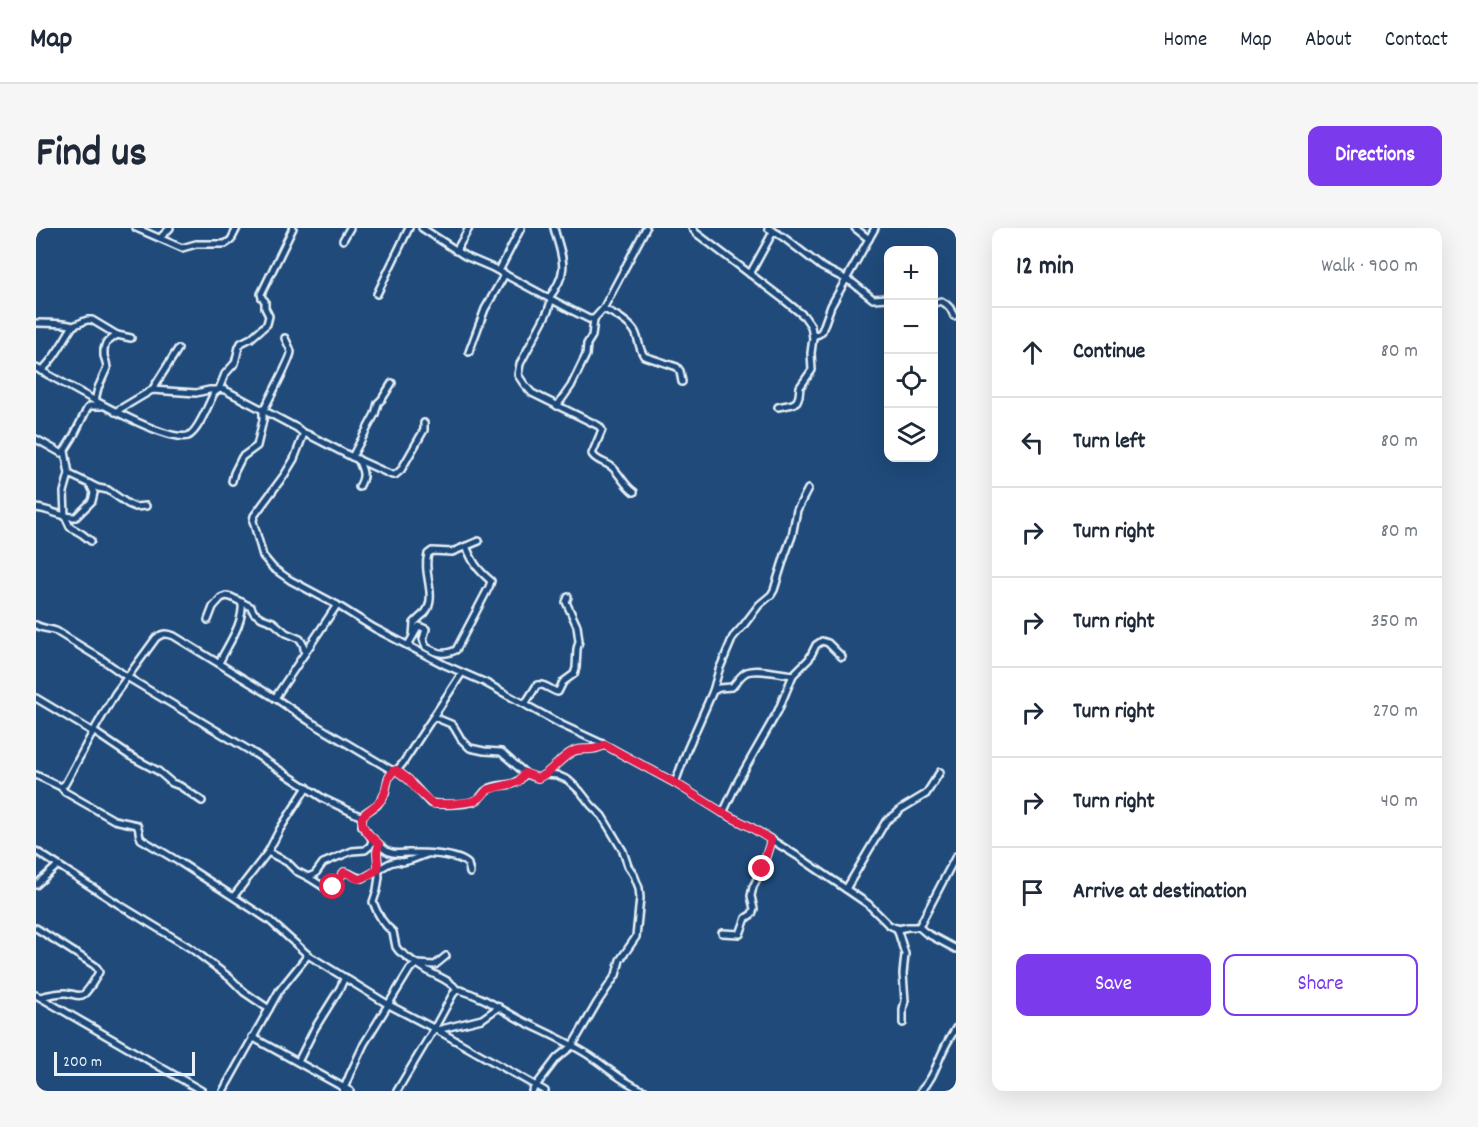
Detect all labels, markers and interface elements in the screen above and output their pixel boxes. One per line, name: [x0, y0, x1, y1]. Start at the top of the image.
text: Map: [30, 21, 72, 61]
text: Home: [1163, 26, 1207, 56]
text: Map: [1240, 26, 1272, 56]
text: About: [1305, 26, 1352, 56]
text: Contact: [1385, 26, 1448, 56]
text: Find us: [36, 126, 147, 186]
button: Directions: [1308, 126, 1442, 186]
map controls: [884, 246, 938, 462]
button: +: [884, 246, 938, 300]
text: 12 min: [1016, 249, 1074, 286]
text: Walk · 900 m: [1321, 253, 1418, 281]
button: −: [884, 300, 938, 354]
icon: ahead: [1016, 336, 1049, 369]
text: Continue: [1073, 337, 1145, 368]
text: 80 m: [1381, 338, 1418, 366]
button: locate: [884, 354, 938, 408]
button: layers: [884, 408, 938, 462]
icon: left: [1016, 426, 1049, 459]
text: Turn left: [1073, 427, 1145, 458]
text: 80 m: [1381, 428, 1418, 456]
icon: right: [1016, 516, 1049, 549]
text: Turn right: [1073, 517, 1155, 548]
text: 80 m: [1381, 518, 1418, 546]
icon: right: [1016, 606, 1049, 639]
text: Turn right: [1073, 607, 1155, 638]
text: 350 m: [1371, 608, 1418, 636]
icon: right: [1016, 696, 1049, 729]
text: Turn right: [1073, 697, 1155, 728]
text: 270 m: [1372, 698, 1418, 726]
icon: right: [1016, 786, 1049, 819]
text: Turn right: [1073, 787, 1155, 818]
text: 40 m: [1380, 788, 1418, 816]
route end: [748, 855, 774, 881]
route start: [319, 873, 345, 899]
icon: arrive: [1016, 876, 1049, 909]
text: Arrive at destination: [1073, 877, 1247, 908]
button: Save: [1016, 954, 1211, 1016]
button: Share: [1223, 954, 1418, 1016]
scale bar: [54, 1049, 195, 1076]
text: 200 m: [63, 1051, 102, 1074]

